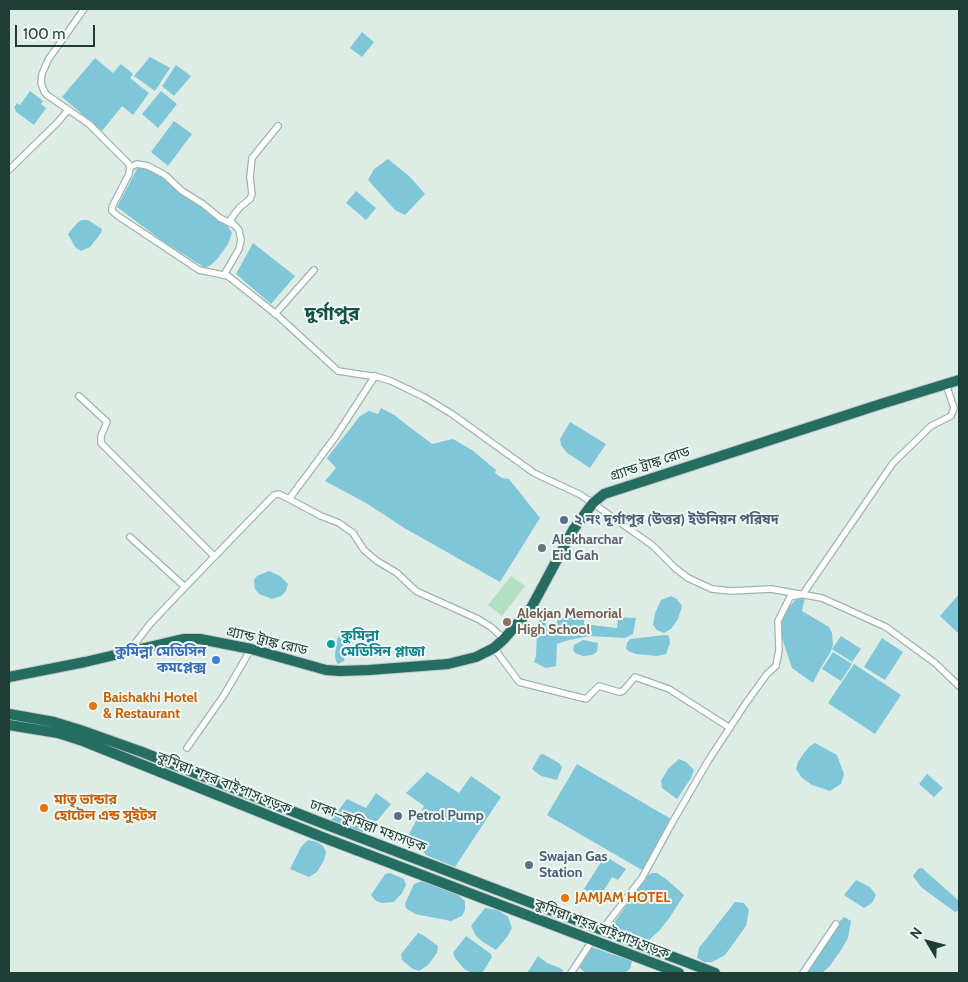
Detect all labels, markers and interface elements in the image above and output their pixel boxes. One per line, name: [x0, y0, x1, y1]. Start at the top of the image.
scale bar: [18, 15, 98, 47]
text: 100 m: [23, 25, 65, 43]
district label: দুর্গাপুর: [305, 303, 359, 325]
street label: গ্র্যান্ড ট্রাঙ্ক রোড: [608, 443, 692, 485]
place label: ২ নং দূর্গাপুর (উত্তর) ইউনিয়ন পরিষদ: [574, 512, 779, 528]
marker: ২ নং দূর্গাপুর (উত্তর) ইউনিয়ন পরিষদ: [558, 514, 570, 526]
place label: Alekharchar Eid Gah: [552, 532, 623, 564]
marker: Alekharchar Eid Gah: [536, 542, 548, 554]
place label: Alekjan Memorial High School: [517, 606, 622, 638]
marker: Alekjan Memorial High School: [501, 616, 513, 628]
street label: গ্র্যান্ড ট্রাঙ্ক রোড: [225, 623, 309, 659]
place label: কুমিল্লা মেডিসিন প্লাজা: [341, 628, 425, 660]
marker: কুমিল্লা মেডিসিন প্লাজা: [325, 638, 337, 650]
place label: কুমিল্লা মেডিসিন কমপ্লেক্স: [115, 644, 206, 676]
marker: কুমিল্লা মেডিসিন কমপ্লেক্স: [210, 654, 222, 666]
place label: Baishakhi Hotel & Restaurant: [103, 690, 197, 722]
marker: Baishakhi Hotel & Restaurant: [87, 700, 99, 712]
street label: কুমিল্লা শহর বাইপাস সড়ক: [154, 748, 294, 818]
place label: মাতৃ ভান্ডার হোটেল এন্ড সুইটস: [54, 792, 157, 824]
street label: ঢাকা–কুমিল্লা মহাসড়ক: [307, 796, 429, 856]
marker: মাতৃ ভান্ডার হোটেল এন্ড সুইটস: [38, 802, 50, 814]
place label: Petrol Pump: [408, 808, 484, 824]
marker: Petrol Pump: [392, 810, 404, 822]
place label: Swajan Gas Station: [539, 849, 607, 882]
marker: Swajan Gas Station: [523, 859, 535, 871]
place label: JAMJAM HOTEL: [575, 890, 670, 906]
marker: JAMJAM HOTEL: [559, 892, 571, 904]
street label: কুমিল্লা শহর বাইপাস সড়ক: [532, 895, 672, 963]
north arrow: [903, 917, 953, 967]
text: N: [906, 924, 926, 942]

